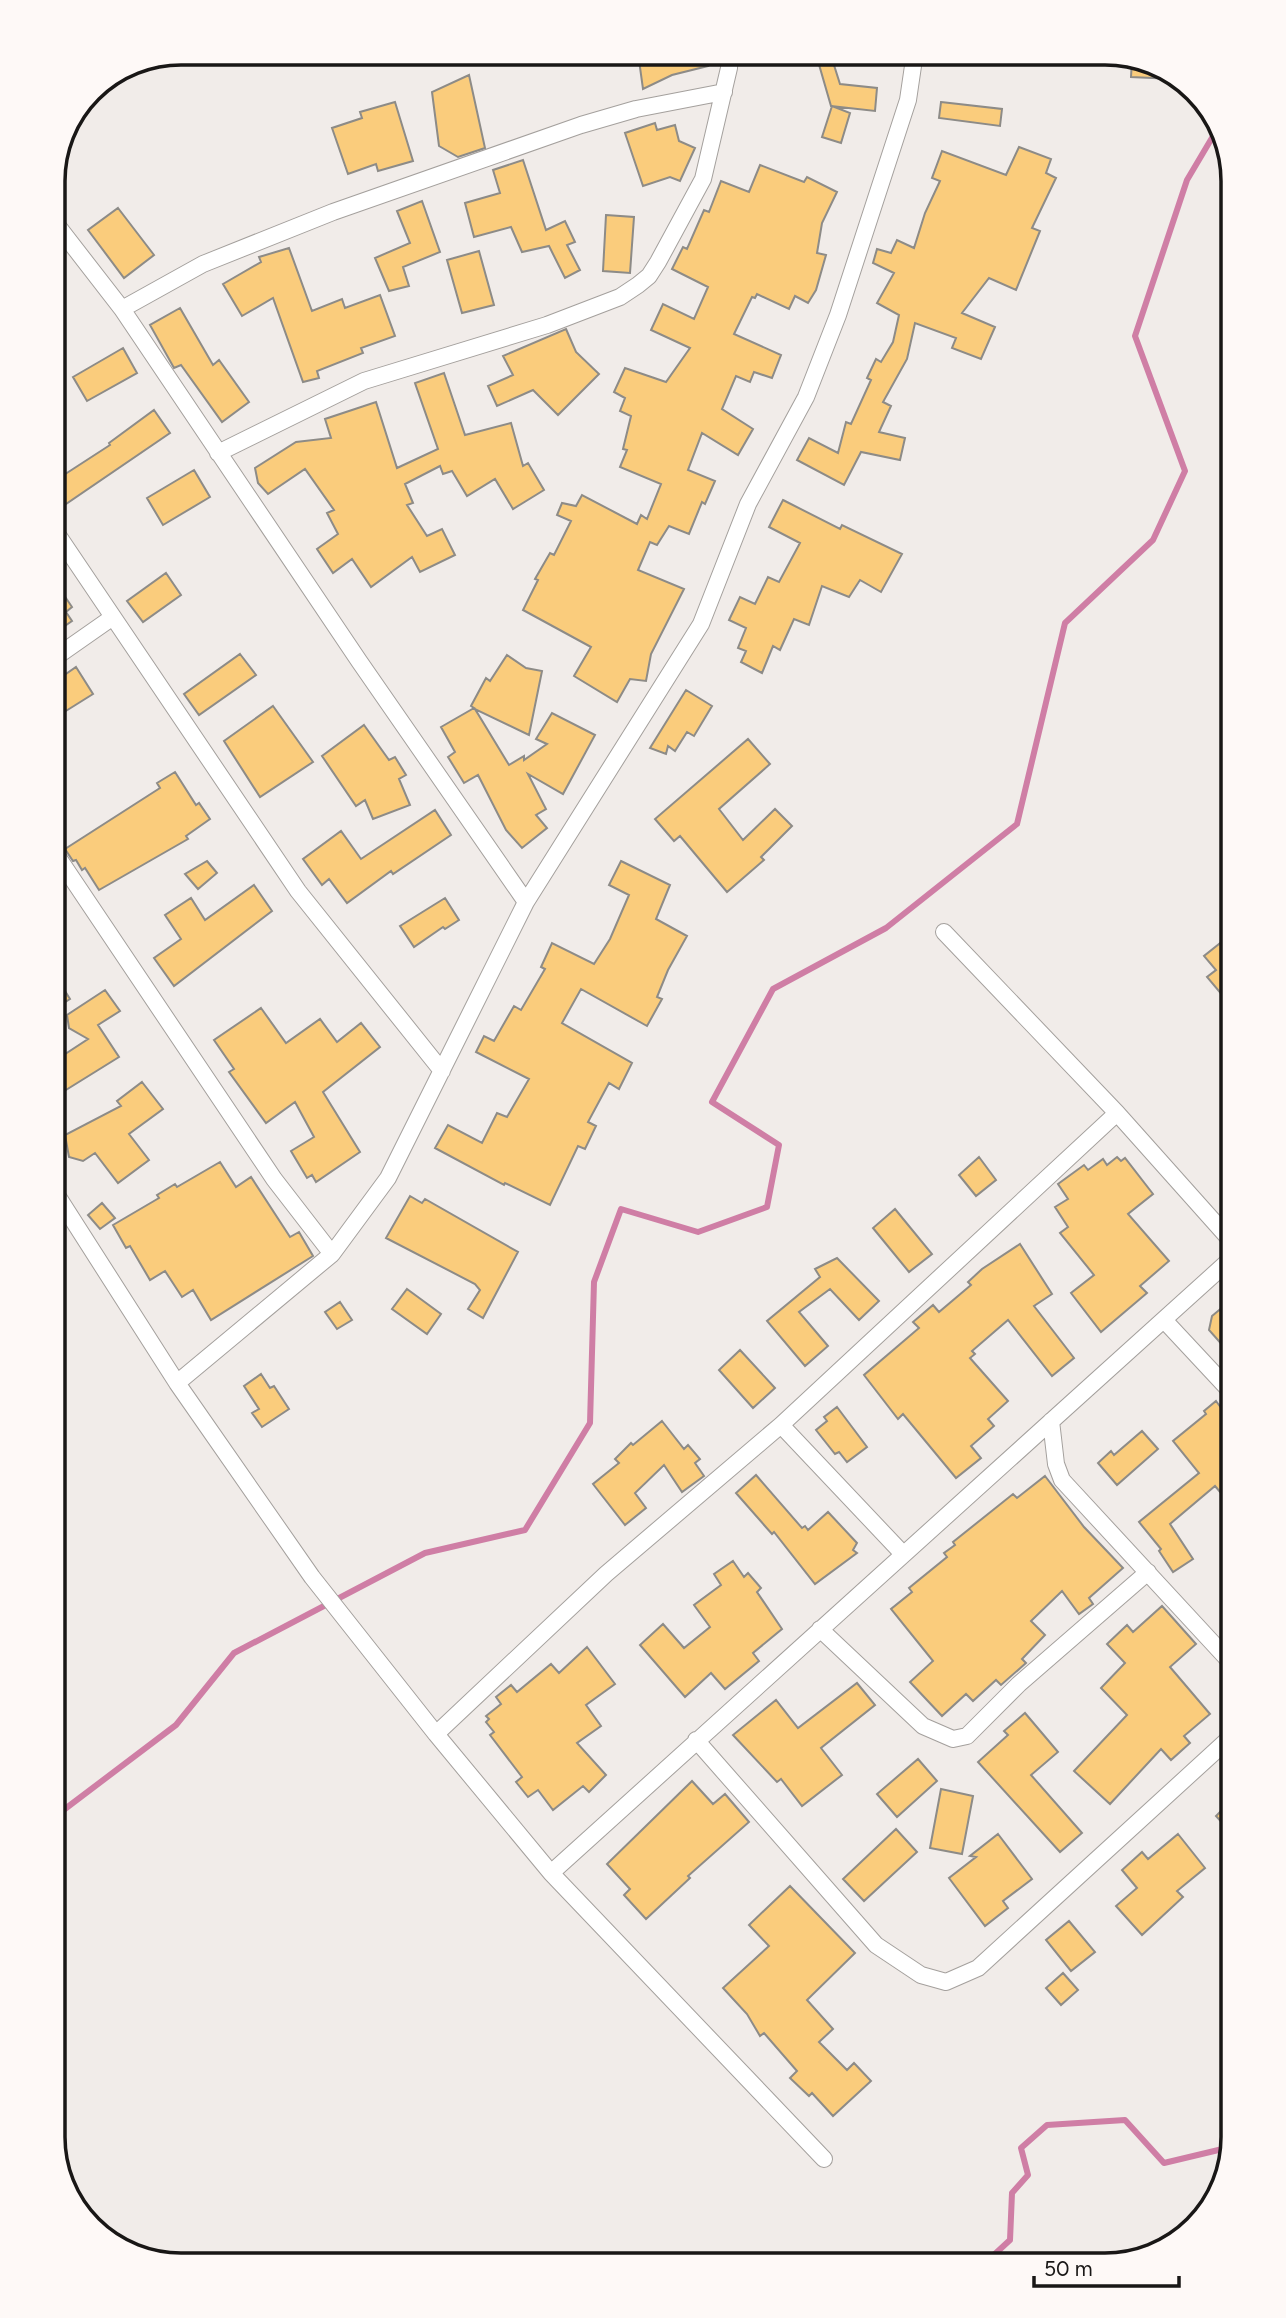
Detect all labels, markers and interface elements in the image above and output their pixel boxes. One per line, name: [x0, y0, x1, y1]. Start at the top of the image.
scale bar: [1034, 2244, 1179, 2288]
text: 50 m: [1044, 2256, 1093, 2281]

